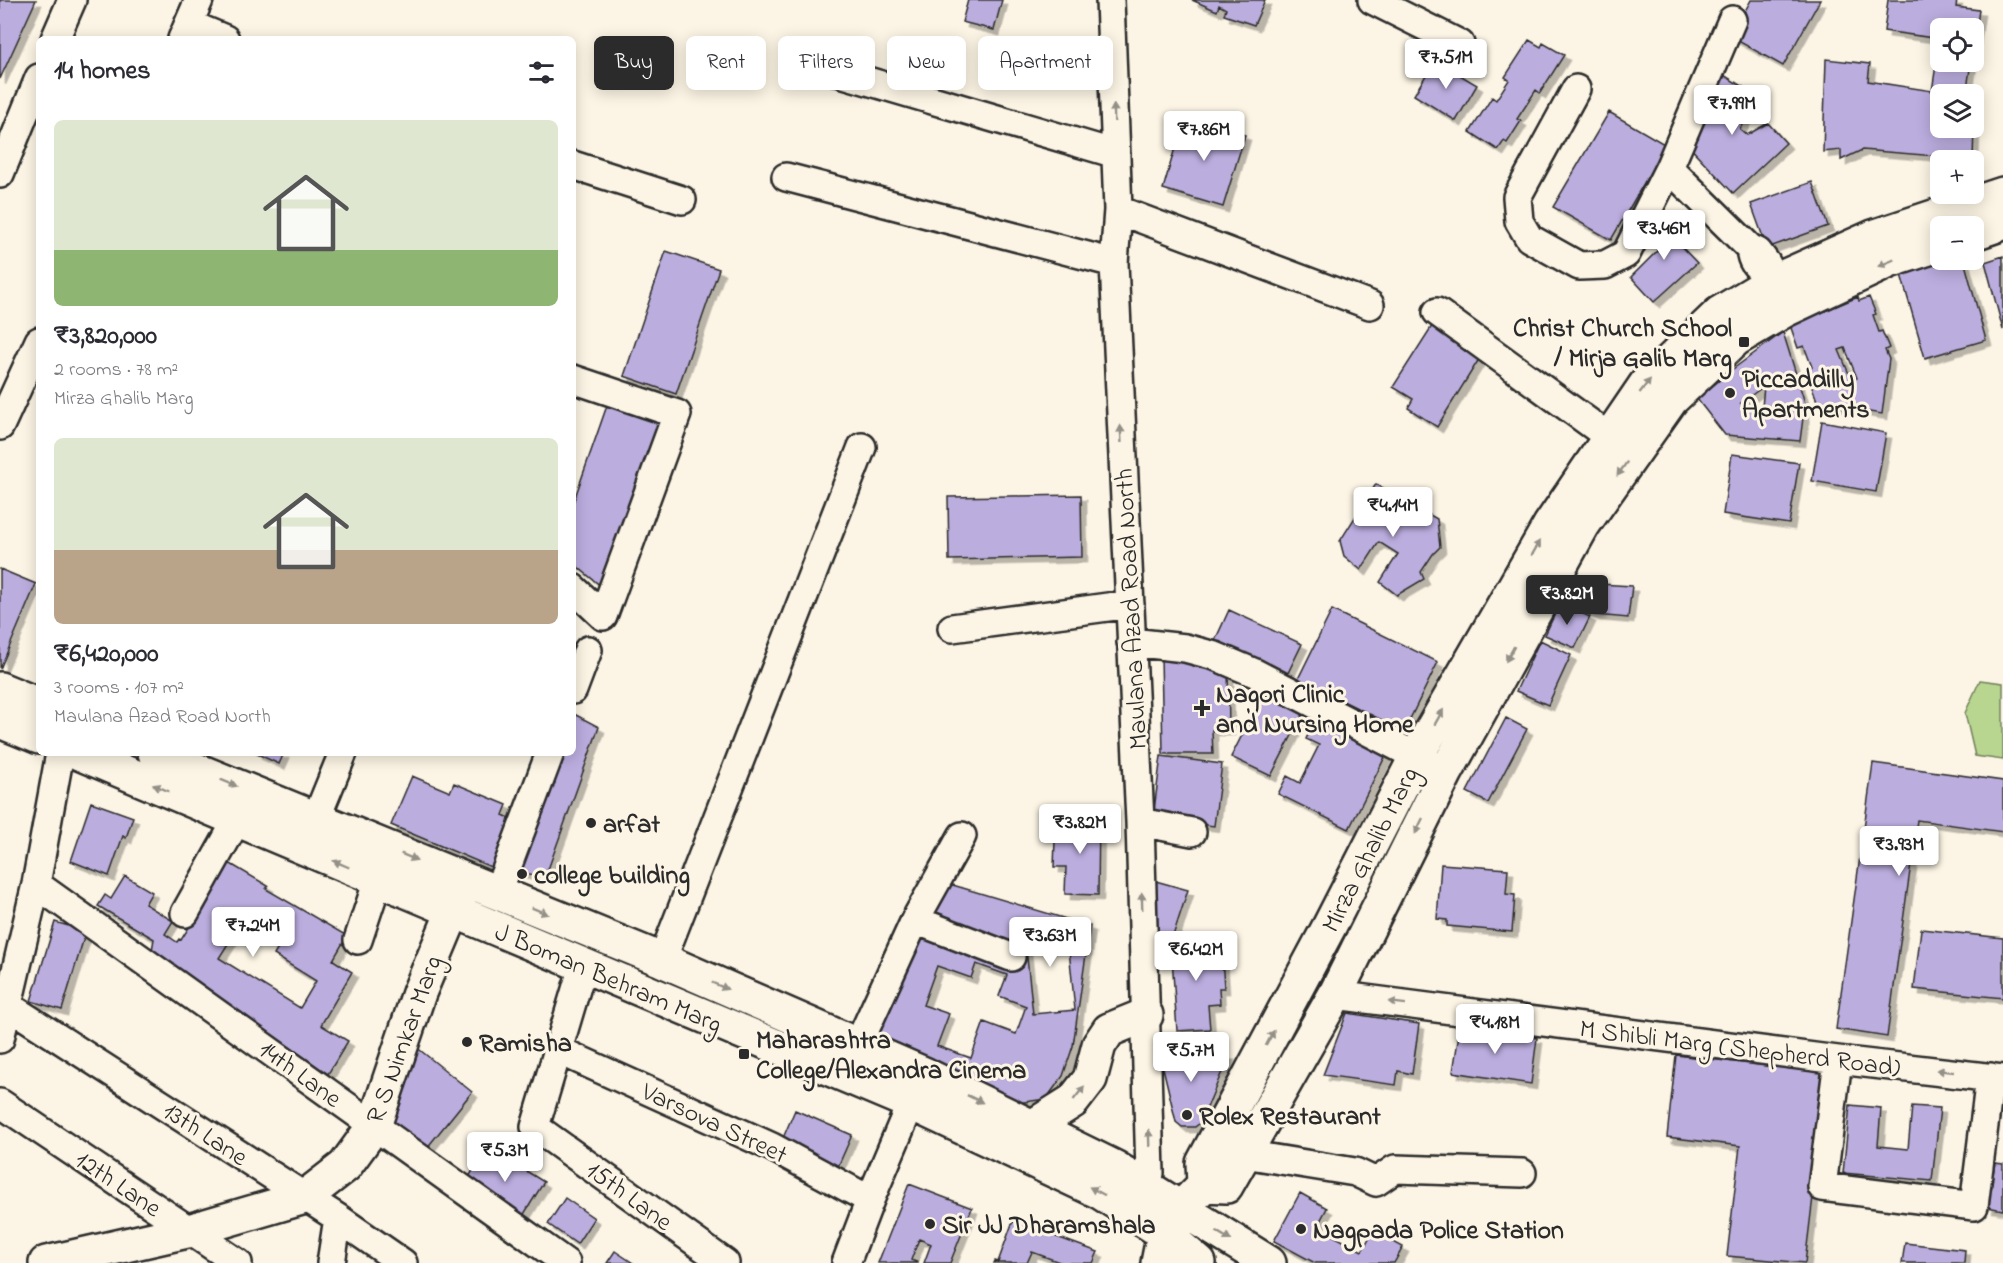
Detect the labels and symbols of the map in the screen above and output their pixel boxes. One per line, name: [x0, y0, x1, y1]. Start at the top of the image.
pin: ₹7.51M: [1397, 39, 1495, 90]
pin: ₹7.99M: [1683, 85, 1781, 136]
one-way arrow: [1110, 104, 1119, 123]
pin: ₹7.86M: [1155, 111, 1253, 162]
pin: ₹3.46M: [1615, 210, 1713, 261]
one-way arrow: [1876, 258, 1894, 268]
place label: Christ Church School / Mirja Galib Marg: [1513, 311, 1732, 380]
marker: Christ Church School / Mirja Galib Marg: [1737, 335, 1751, 349]
place label: Piccaddilly Apartments: [1742, 362, 1870, 430]
one-way arrow: [1638, 379, 1650, 394]
marker: Piccaddilly Apartments: [1723, 386, 1737, 400]
one-way arrow: [1117, 424, 1126, 443]
one-way arrow: [1616, 461, 1628, 477]
street label: Maulana Azad Road North: [1107, 467, 1159, 751]
pin: ₹4.14M: [1344, 487, 1442, 538]
one-way arrow: [1531, 539, 1541, 556]
pin: ₹3.82M: [1518, 575, 1616, 626]
one-way arrow: [1505, 646, 1516, 662]
place label: Nagori Clinic and Nursing Home: [1216, 677, 1415, 746]
marker: Nagori Clinic and Nursing Home: [1193, 699, 1211, 717]
one-way arrow: [1434, 708, 1444, 725]
street label: Mirza Ghalib Marg: [1314, 761, 1430, 940]
one-way arrow: [220, 779, 238, 788]
one-way arrow: [152, 783, 170, 792]
pin: ₹3.82M: [1031, 804, 1129, 855]
place label: arfat: [603, 807, 660, 845]
marker: arfat: [584, 816, 598, 830]
one-way arrow: [1414, 818, 1424, 835]
pin: ₹3.93M: [1850, 826, 1948, 877]
one-way arrow: [401, 852, 419, 862]
place label: college building: [534, 858, 690, 897]
one-way arrow: [331, 859, 349, 869]
marker: college building: [515, 867, 529, 881]
one-way arrow: [1137, 892, 1147, 911]
one-way arrow: [532, 906, 550, 916]
pin: ₹7.24M: [204, 907, 302, 958]
street label: J Boman Behram Marg: [488, 915, 727, 1045]
pin: ₹3.63M: [1001, 917, 1099, 968]
pin: ₹6.42M: [1147, 931, 1245, 982]
street label: R S Nimkar Marg: [358, 951, 454, 1129]
one-way arrow: [712, 981, 729, 990]
one-way arrow: [1388, 999, 1407, 1008]
pin: ₹4.18M: [1446, 1004, 1544, 1055]
street label: M Shibli Marg (Shepherd Road): [1577, 1011, 1903, 1089]
place label: Maharashtra College/Alexandra Cinema: [756, 1023, 1026, 1092]
place label: Ramisha: [479, 1026, 572, 1064]
one-way arrow: [1265, 1030, 1275, 1047]
street label: 14th Lane: [250, 1032, 349, 1119]
pin: ₹5.7M: [1149, 1032, 1233, 1083]
marker: Ramisha: [460, 1035, 474, 1049]
marker: Maharashtra College/Alexandra Cinema: [737, 1047, 751, 1061]
one-way arrow: [1935, 1066, 1954, 1076]
street label: Varsova Street: [634, 1074, 793, 1175]
one-way arrow: [1072, 1085, 1085, 1101]
street label: 13th Lane: [154, 1094, 255, 1177]
one-way arrow: [967, 1094, 984, 1104]
place label: Rolex Restaurant: [1199, 1099, 1381, 1137]
marker: Rolex Restaurant: [1180, 1108, 1194, 1122]
one-way arrow: [1145, 1129, 1154, 1148]
pin: ₹5.3M: [463, 1132, 547, 1183]
street label: 12th Lane: [67, 1143, 168, 1229]
street label: 15th Lane: [577, 1153, 680, 1242]
one-way arrow: [1088, 1186, 1105, 1196]
place label: Sir JJ Dharamshala: [942, 1208, 1156, 1246]
place label: Nagpada Police Station: [1313, 1213, 1564, 1252]
marker: Sir JJ Dharamshala: [923, 1217, 937, 1231]
marker: Nagpada Police Station: [1294, 1222, 1308, 1236]
one-way arrow: [1216, 1231, 1232, 1242]

